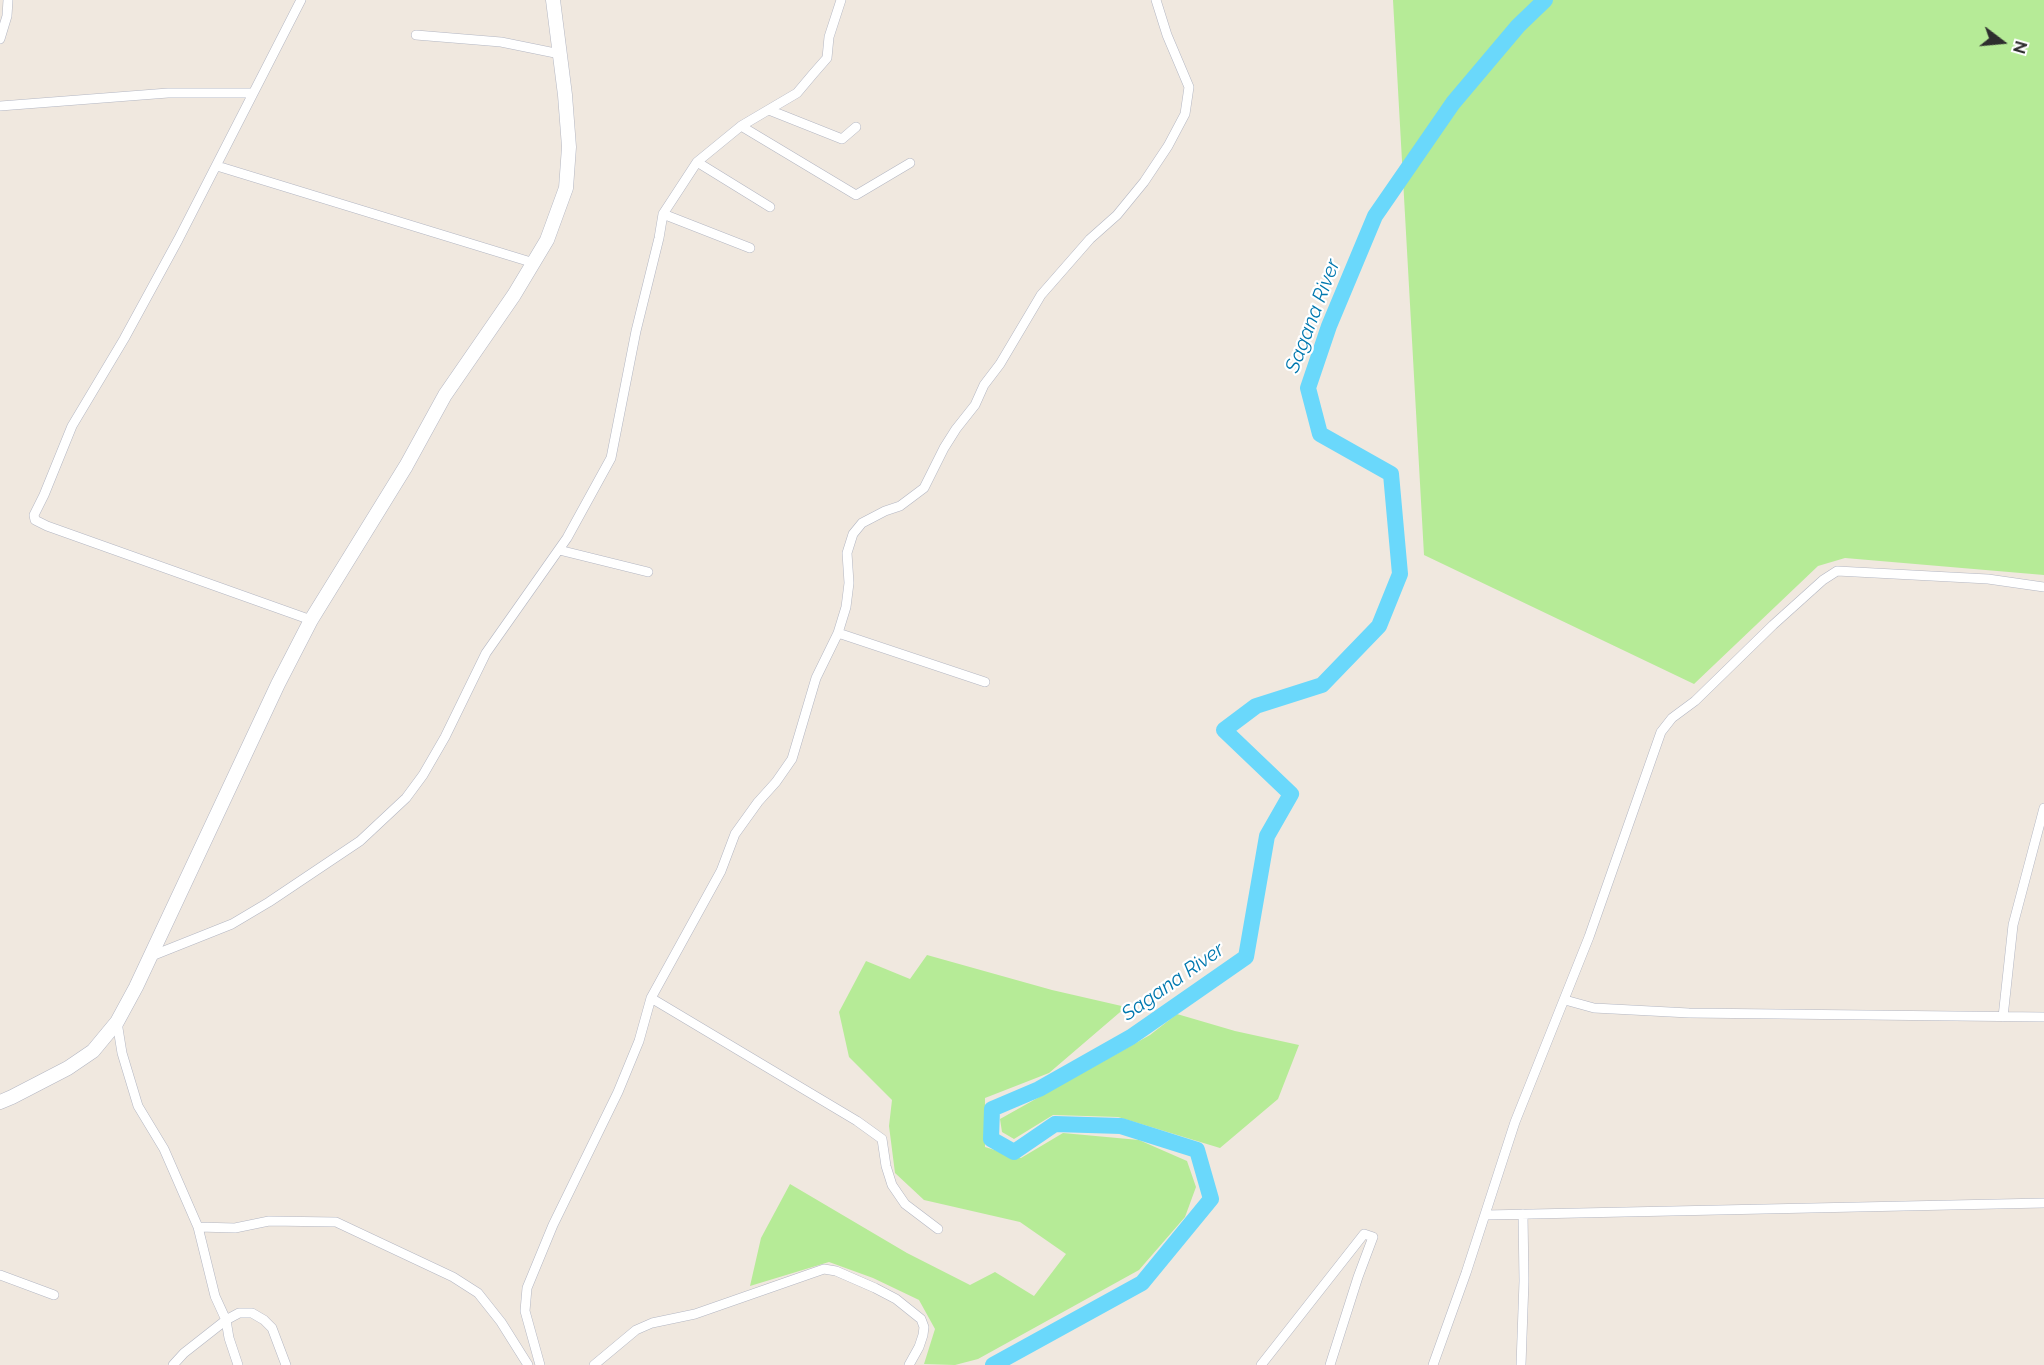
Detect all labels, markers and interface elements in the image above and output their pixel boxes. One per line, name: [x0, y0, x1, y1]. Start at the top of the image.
north arrow: [1972, 12, 2032, 72]
text: N: [2009, 39, 2031, 56]
water label: Sagana River: [1280, 256, 1346, 376]
water label: Sagana River: [1117, 938, 1229, 1026]

